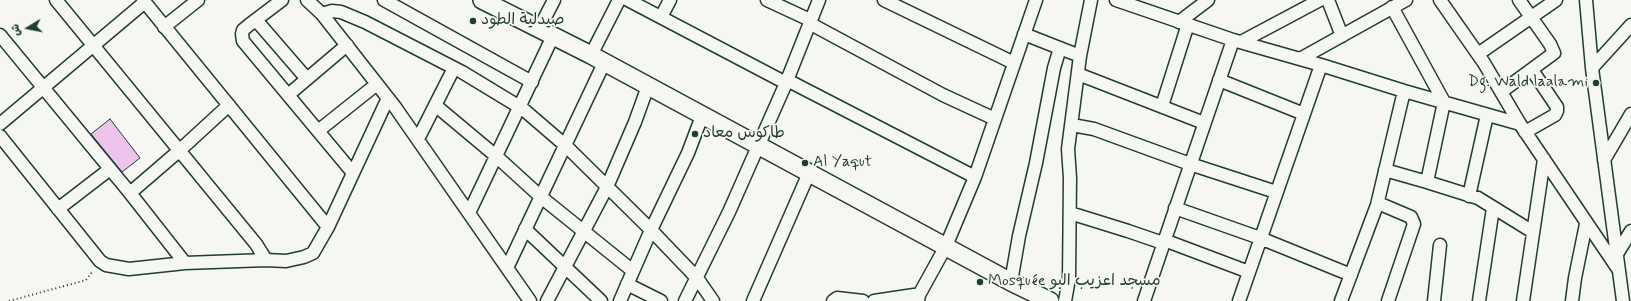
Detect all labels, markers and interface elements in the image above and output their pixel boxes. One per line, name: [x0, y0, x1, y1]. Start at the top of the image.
north arrow: [8, 8, 48, 48]
place label: صيدلية الطود: [481, 11, 564, 31]
marker: صيدلية الطود: [468, 16, 478, 26]
text: ش: [8, 23, 24, 37]
place label: Dg. Wald laalami: [1468, 73, 1588, 93]
marker: Dg. Wald laalami: [1591, 78, 1601, 88]
place label: طاكوس معاد: [703, 124, 785, 144]
marker: طاكوس معاد: [690, 129, 700, 139]
place label: Al Yaqut: [813, 153, 872, 173]
marker: Al Yaqut: [800, 158, 810, 168]
place label: Mosquée مسجد اعزيب البو: [988, 272, 1160, 292]
marker: Mosquée مسجد اعزيب البو: [975, 277, 985, 287]

